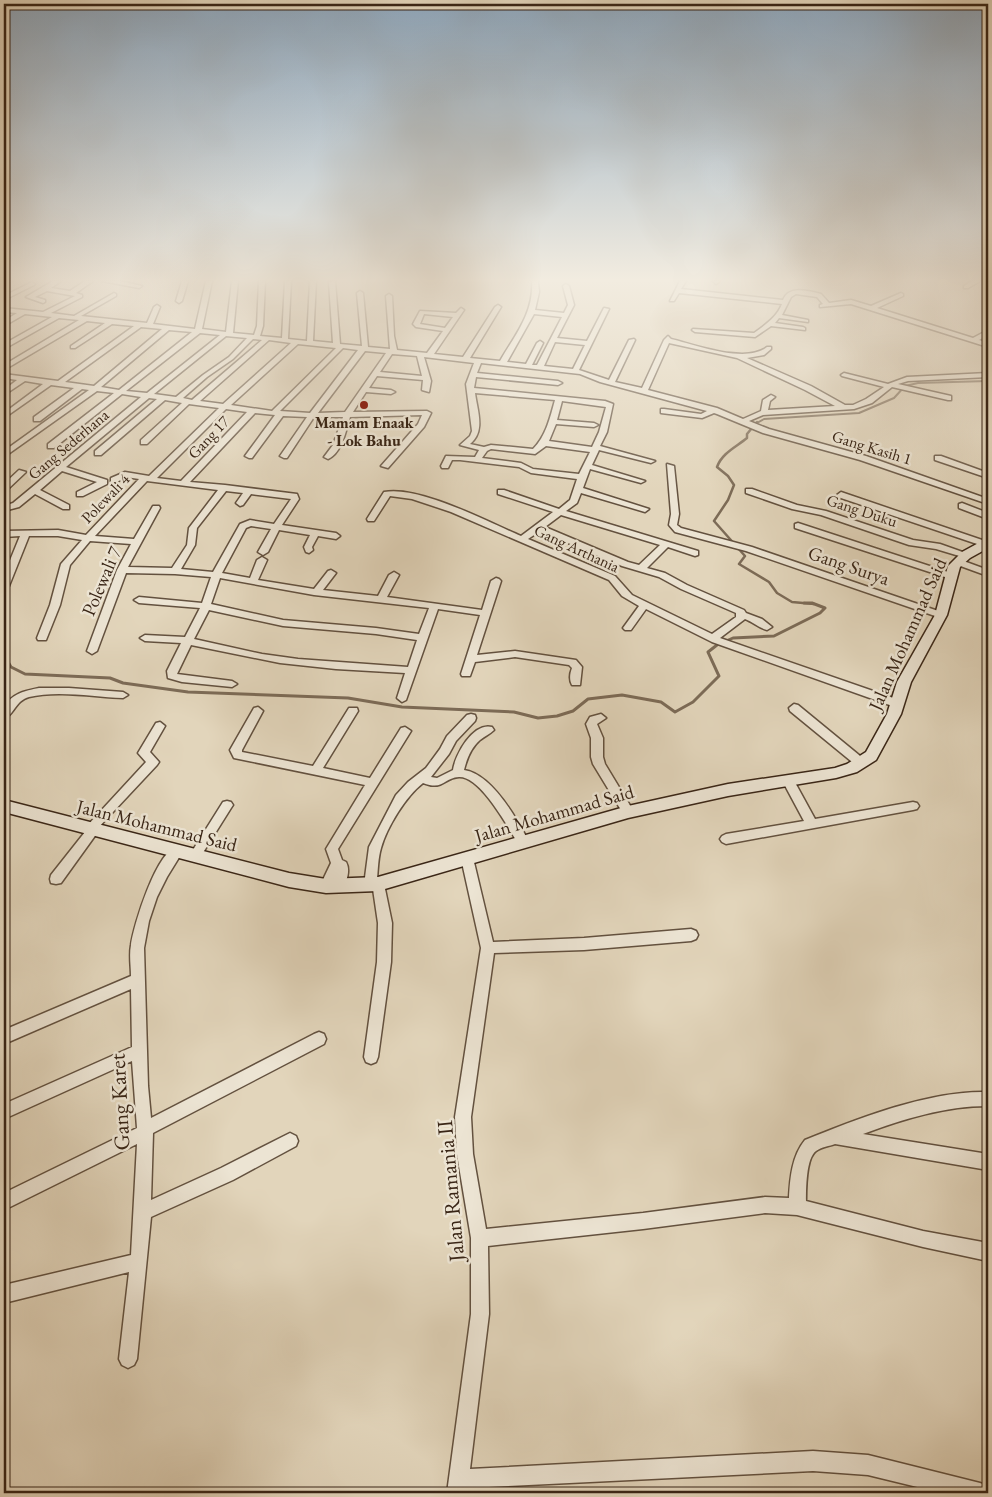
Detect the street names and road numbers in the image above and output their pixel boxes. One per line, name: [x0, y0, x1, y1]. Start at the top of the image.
street label: Gang Sederhana: [24, 404, 114, 484]
street label: Gang 17: [183, 411, 234, 464]
street label: Gang Kasih 1: [830, 425, 914, 470]
street label: Polewali 4: [76, 469, 135, 528]
street label: Gang Duku: [824, 489, 900, 532]
street label: Gang Arthania: [531, 520, 623, 578]
street label: Gang Surya: [805, 540, 893, 591]
street label: Polewali 7: [76, 542, 128, 620]
street label: Jalan Mohammad Said: [862, 554, 952, 716]
street label: Jalan Mohammad Said: [470, 779, 637, 849]
street label: Jalan Mohammad Said: [72, 793, 240, 858]
street label: Gang Karet: [102, 1053, 137, 1151]
street label: Jalan Ramania II: [430, 1119, 471, 1265]

